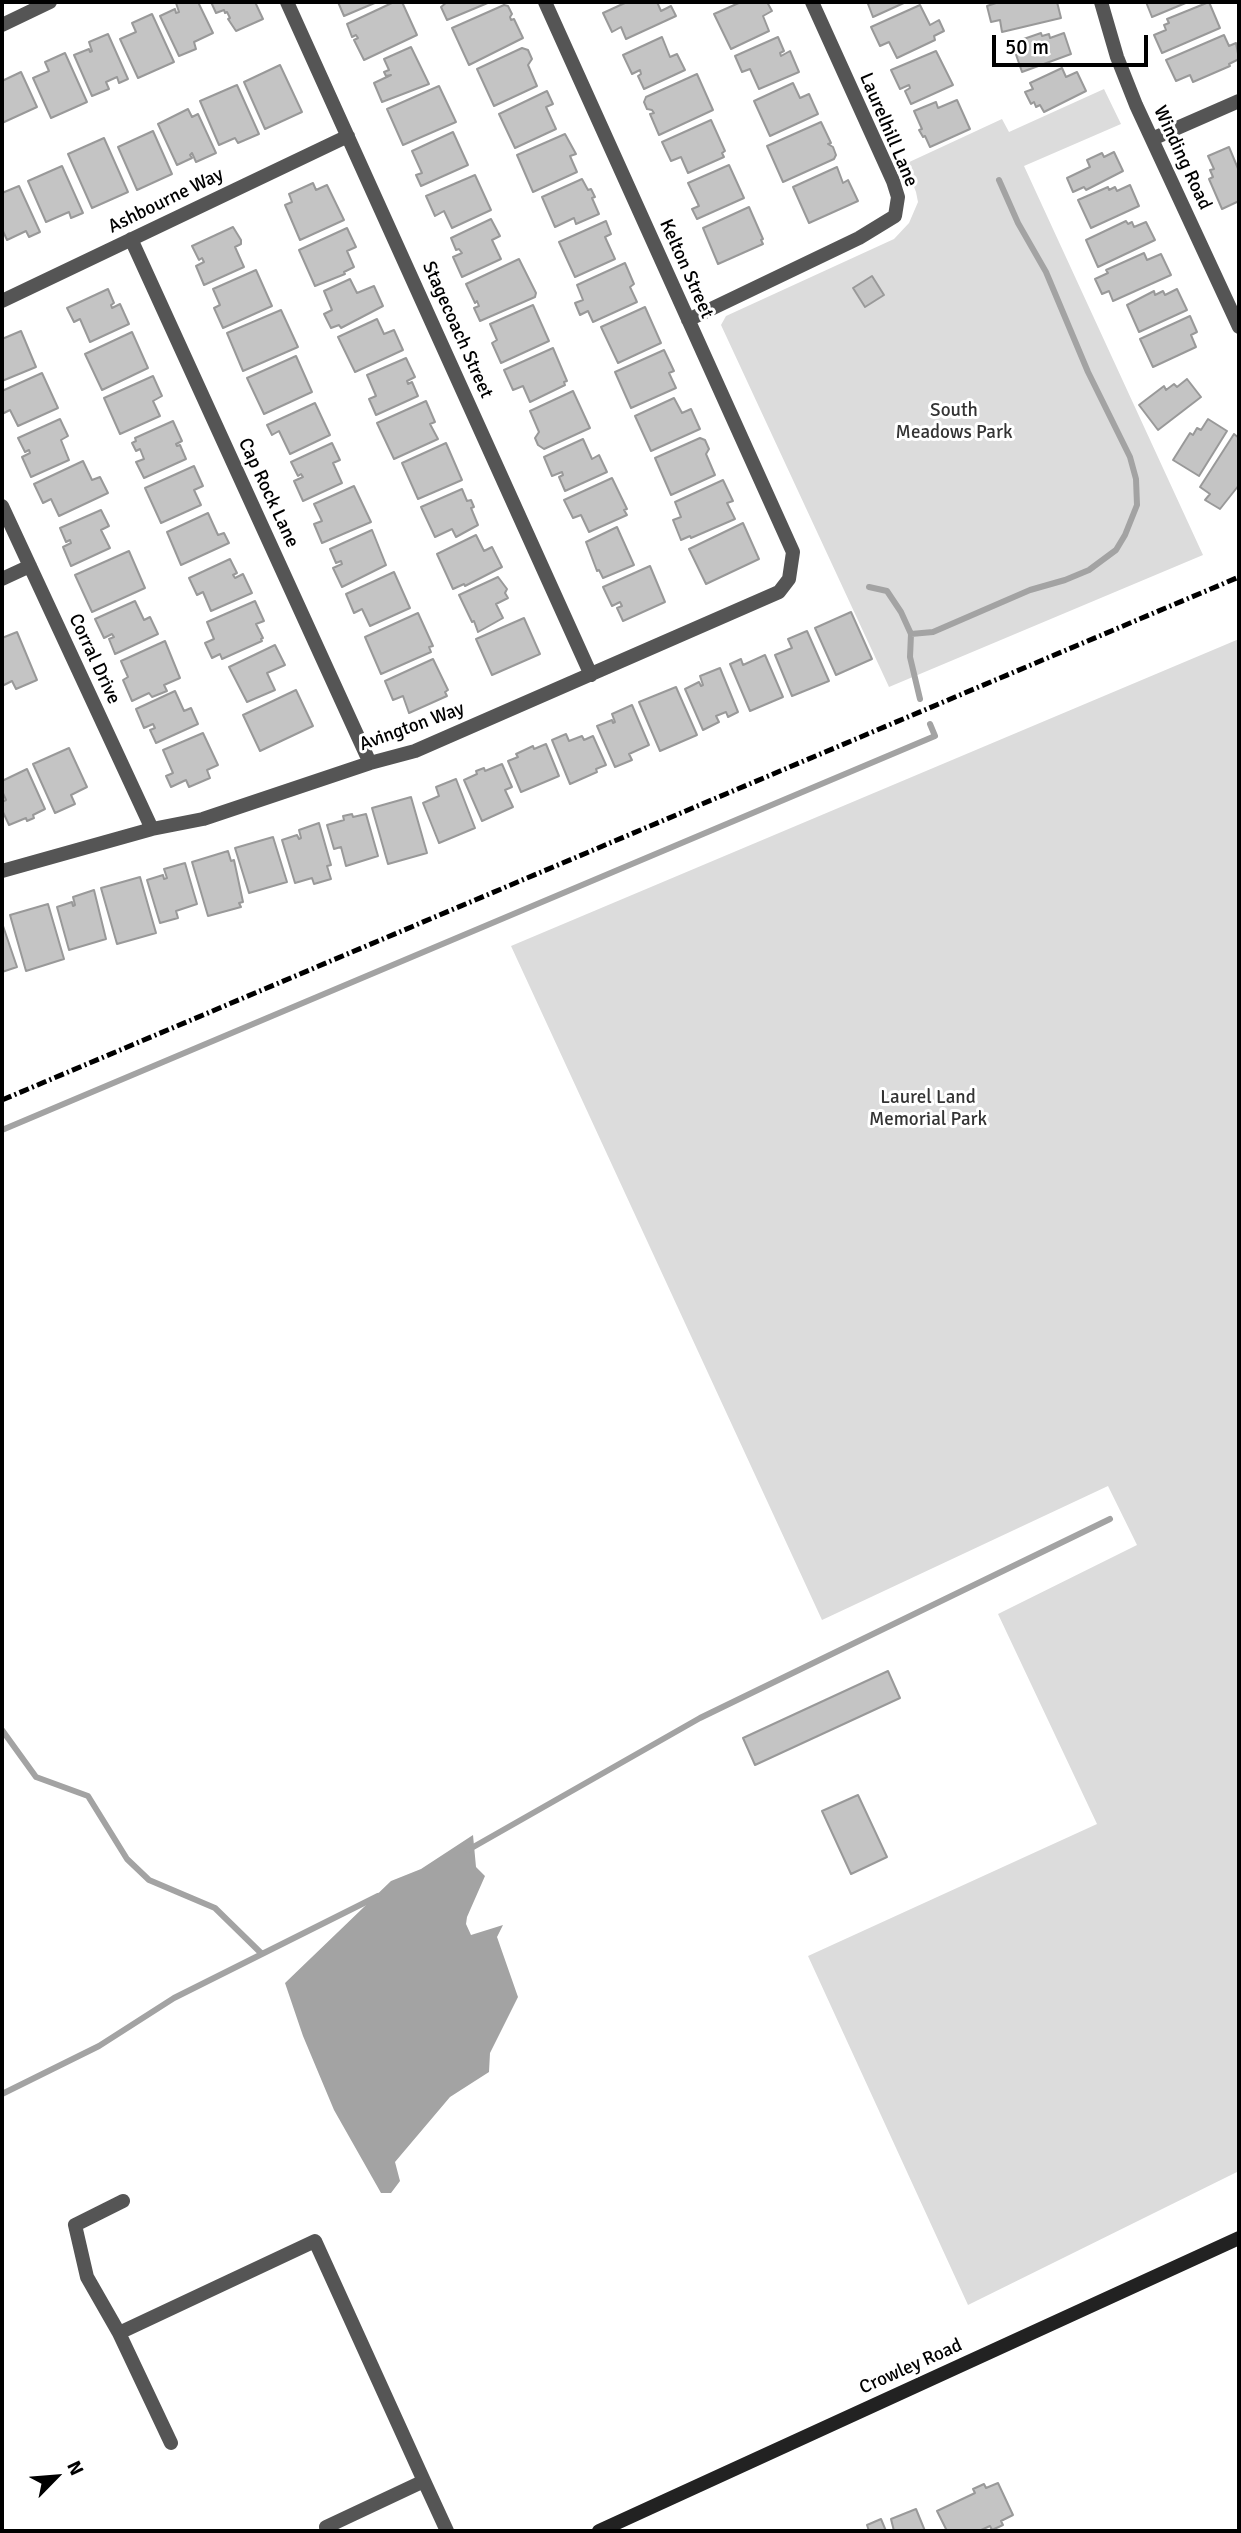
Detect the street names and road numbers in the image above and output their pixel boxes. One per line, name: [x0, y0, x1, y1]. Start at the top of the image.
street label: Laurelhill Lane: [854, 70, 922, 190]
street label: Winding Road: [1148, 102, 1216, 214]
street label: Ashbourne Way: [105, 163, 227, 239]
street label: Kelton Street: [654, 216, 718, 322]
street label: Stagecoach Street: [417, 258, 497, 402]
street label: Cap Rock Lane: [233, 435, 303, 551]
street label: Corral Drive: [63, 610, 125, 708]
street label: Avington Way: [356, 697, 468, 757]
street label: Crowley Road: [856, 2334, 966, 2400]

